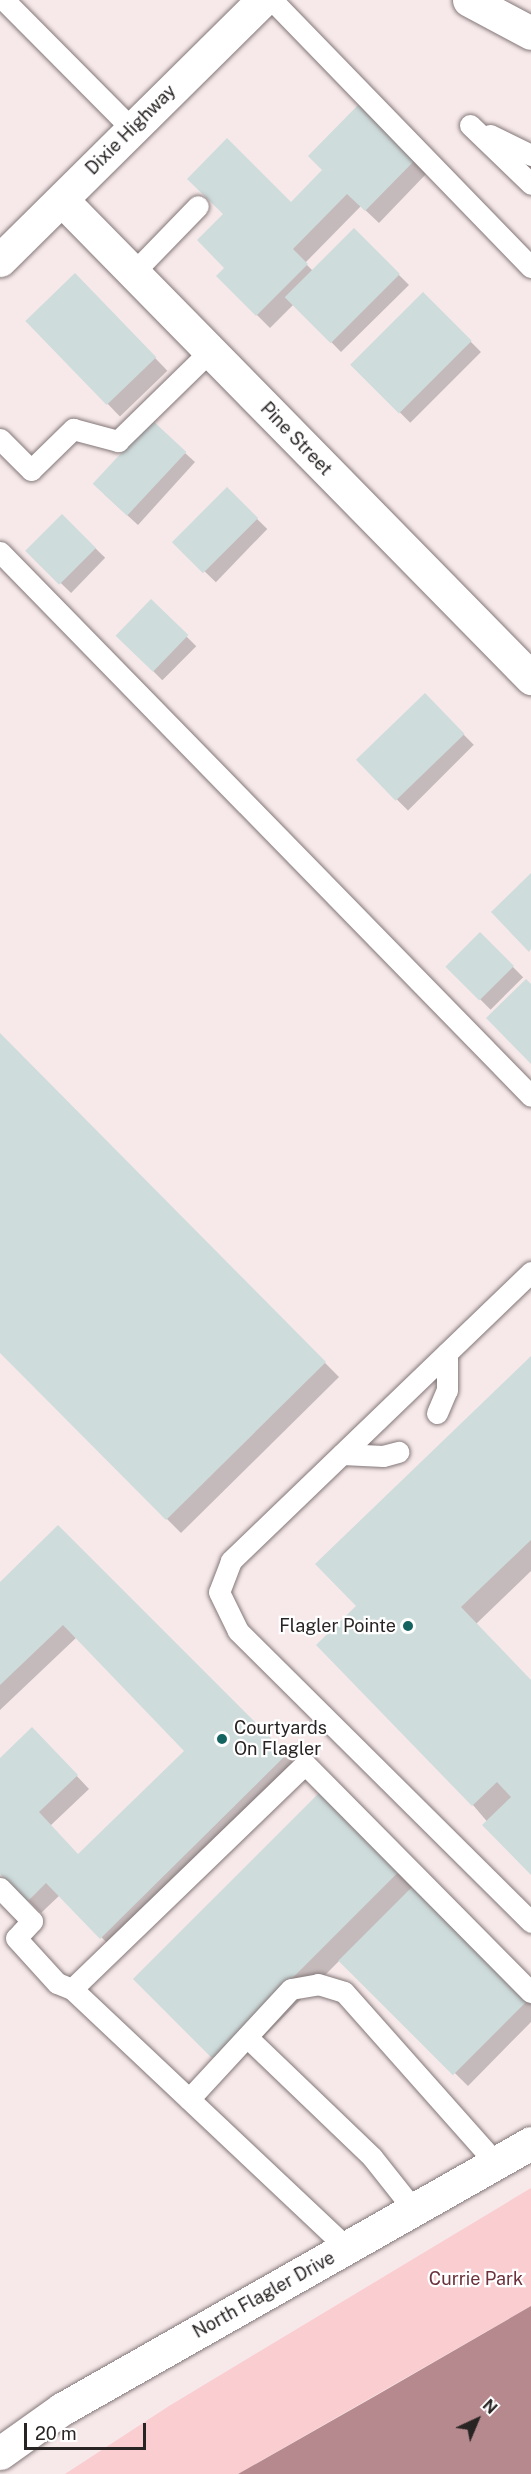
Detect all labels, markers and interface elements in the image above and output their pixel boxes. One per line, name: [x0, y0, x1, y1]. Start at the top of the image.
street label: Dixie Highway: [81, 80, 181, 180]
street label: Pine Street: [256, 398, 336, 480]
place label: Flagler Pointe: [279, 1615, 396, 1637]
marker: Flagler Pointe: [401, 1619, 415, 1633]
place label: Courtyards On Flagler: [234, 1718, 327, 1760]
marker: Courtyards On Flagler: [215, 1732, 229, 1746]
street label: North Flagler Drive: [189, 2247, 339, 2343]
park label: Currie Park: [429, 2268, 523, 2290]
north arrow: [447, 2390, 507, 2450]
text: N: [479, 2396, 501, 2418]
scale bar: [27, 2411, 148, 2449]
text: 20 m: [35, 2423, 77, 2444]

